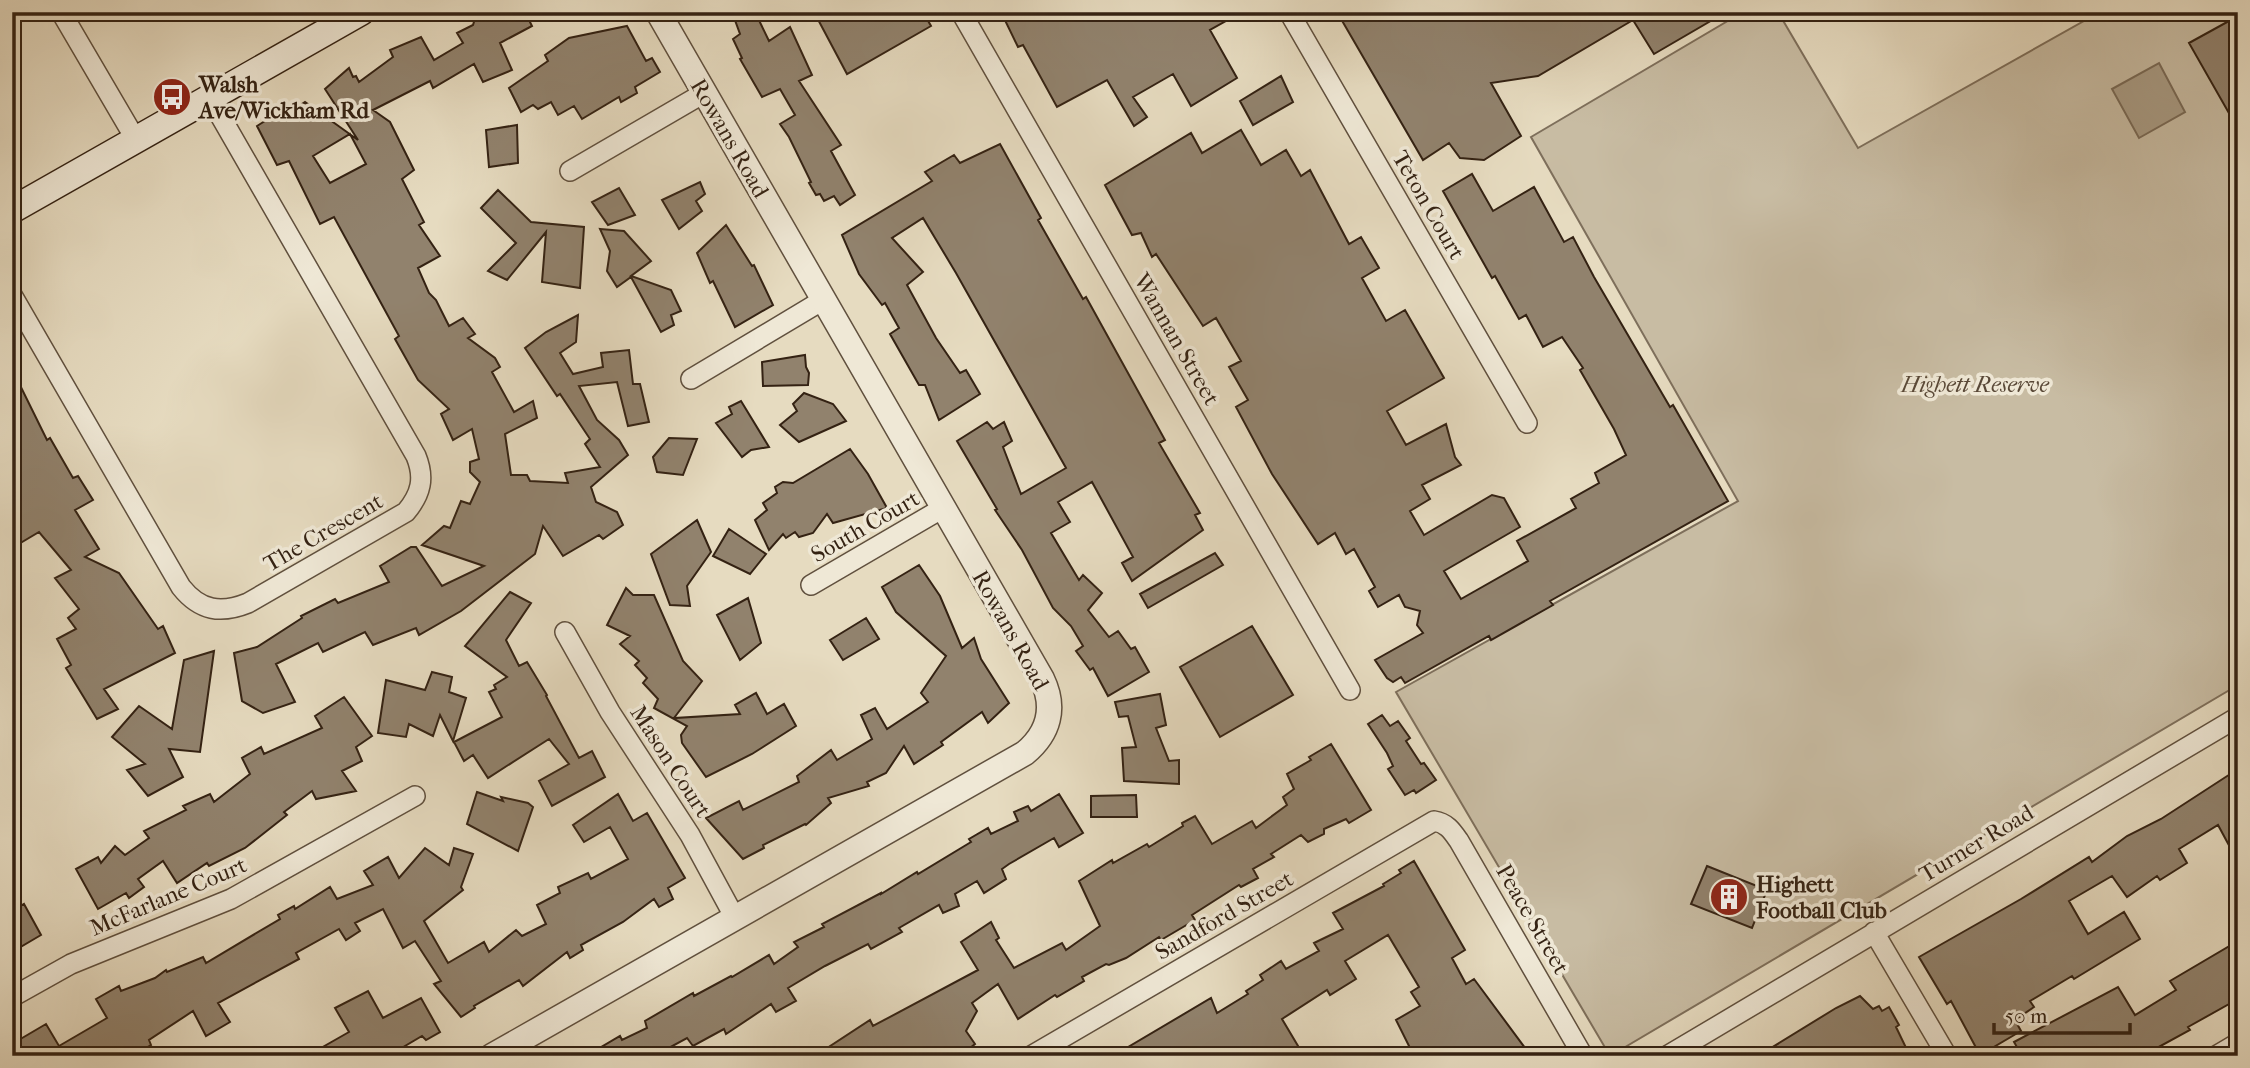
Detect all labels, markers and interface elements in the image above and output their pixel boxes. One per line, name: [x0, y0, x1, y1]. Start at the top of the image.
place label: Walsh Ave/Wickham Rd: [197, 71, 371, 124]
street label: Rowans Road: [685, 74, 775, 203]
bus stop icon: Walsh Ave/Wickham Rd: [151, 76, 193, 118]
street label: Teton Court: [1387, 146, 1471, 264]
street label: Wannan Street: [1127, 268, 1225, 410]
park label: Highett Reserve: [1900, 371, 2049, 398]
street label: South Court: [806, 485, 924, 568]
street label: The Crescent: [259, 488, 388, 577]
street label: Rowans Road: [967, 566, 1055, 695]
street label: Mason Court: [624, 700, 717, 822]
street label: Turner Road: [1914, 799, 2039, 888]
street label: McFarlane Court: [86, 851, 251, 942]
street label: Peace Street: [1490, 859, 1575, 979]
street label: Sandford Street: [1151, 865, 1298, 966]
place label: Highett Football Club: [1755, 871, 1887, 924]
building icon: Highett Football Club: [1708, 876, 1750, 918]
scale bar: [1994, 991, 2131, 1035]
text: 50 m: [2005, 1004, 2048, 1028]

